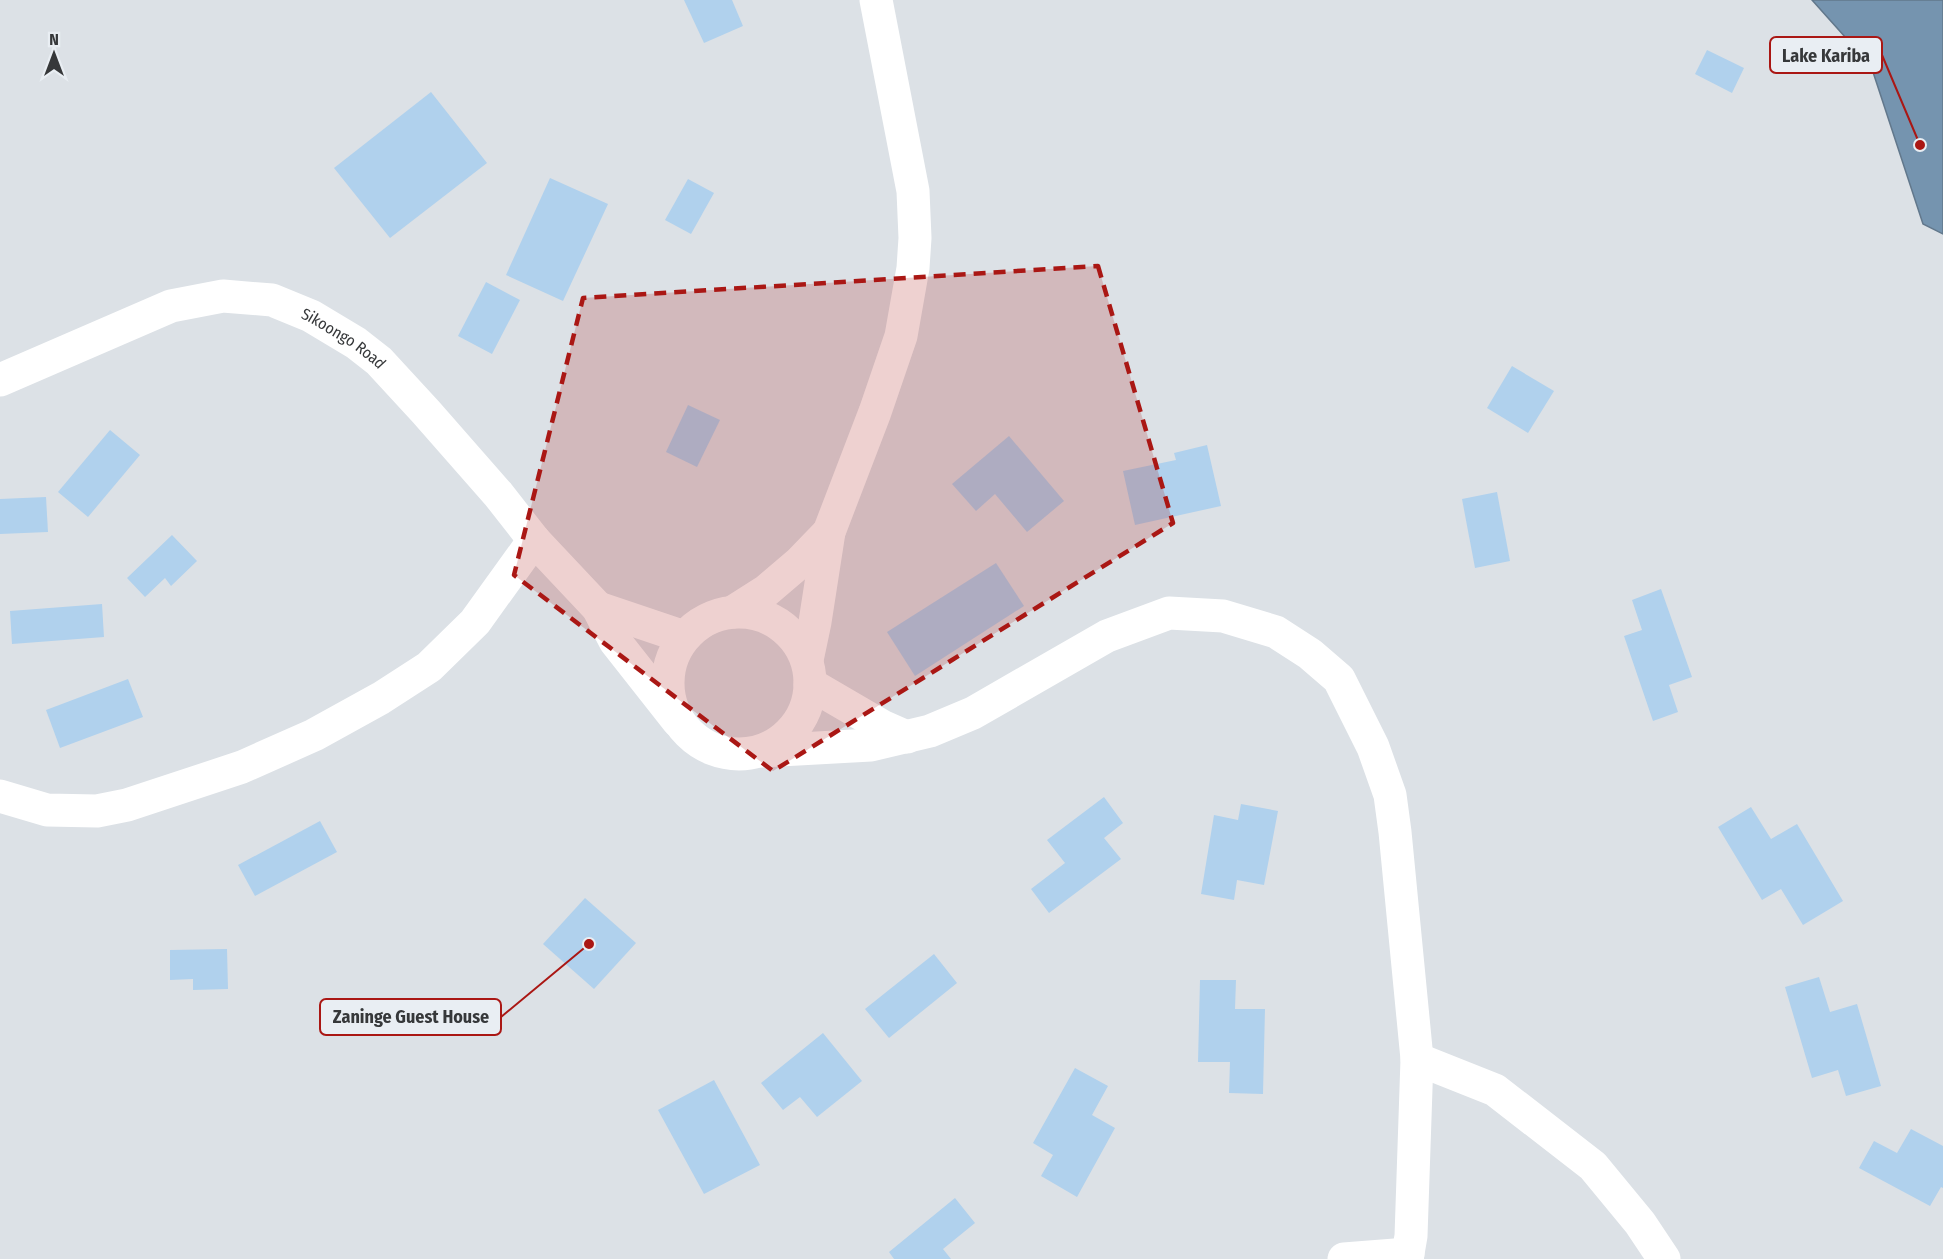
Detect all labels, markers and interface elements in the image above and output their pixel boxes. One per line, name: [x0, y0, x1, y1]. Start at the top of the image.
north arrow: [24, 24, 84, 84]
text: N: [49, 30, 59, 49]
callout: Lake Kariba: [1770, 37, 1882, 73]
text: Lake Kariba: [1782, 45, 1870, 67]
street label: Sikoongo Road: [299, 304, 390, 372]
callout: Zaninge Guest House: [320, 999, 501, 1035]
text: Zaninge Guest House: [333, 1006, 489, 1028]

